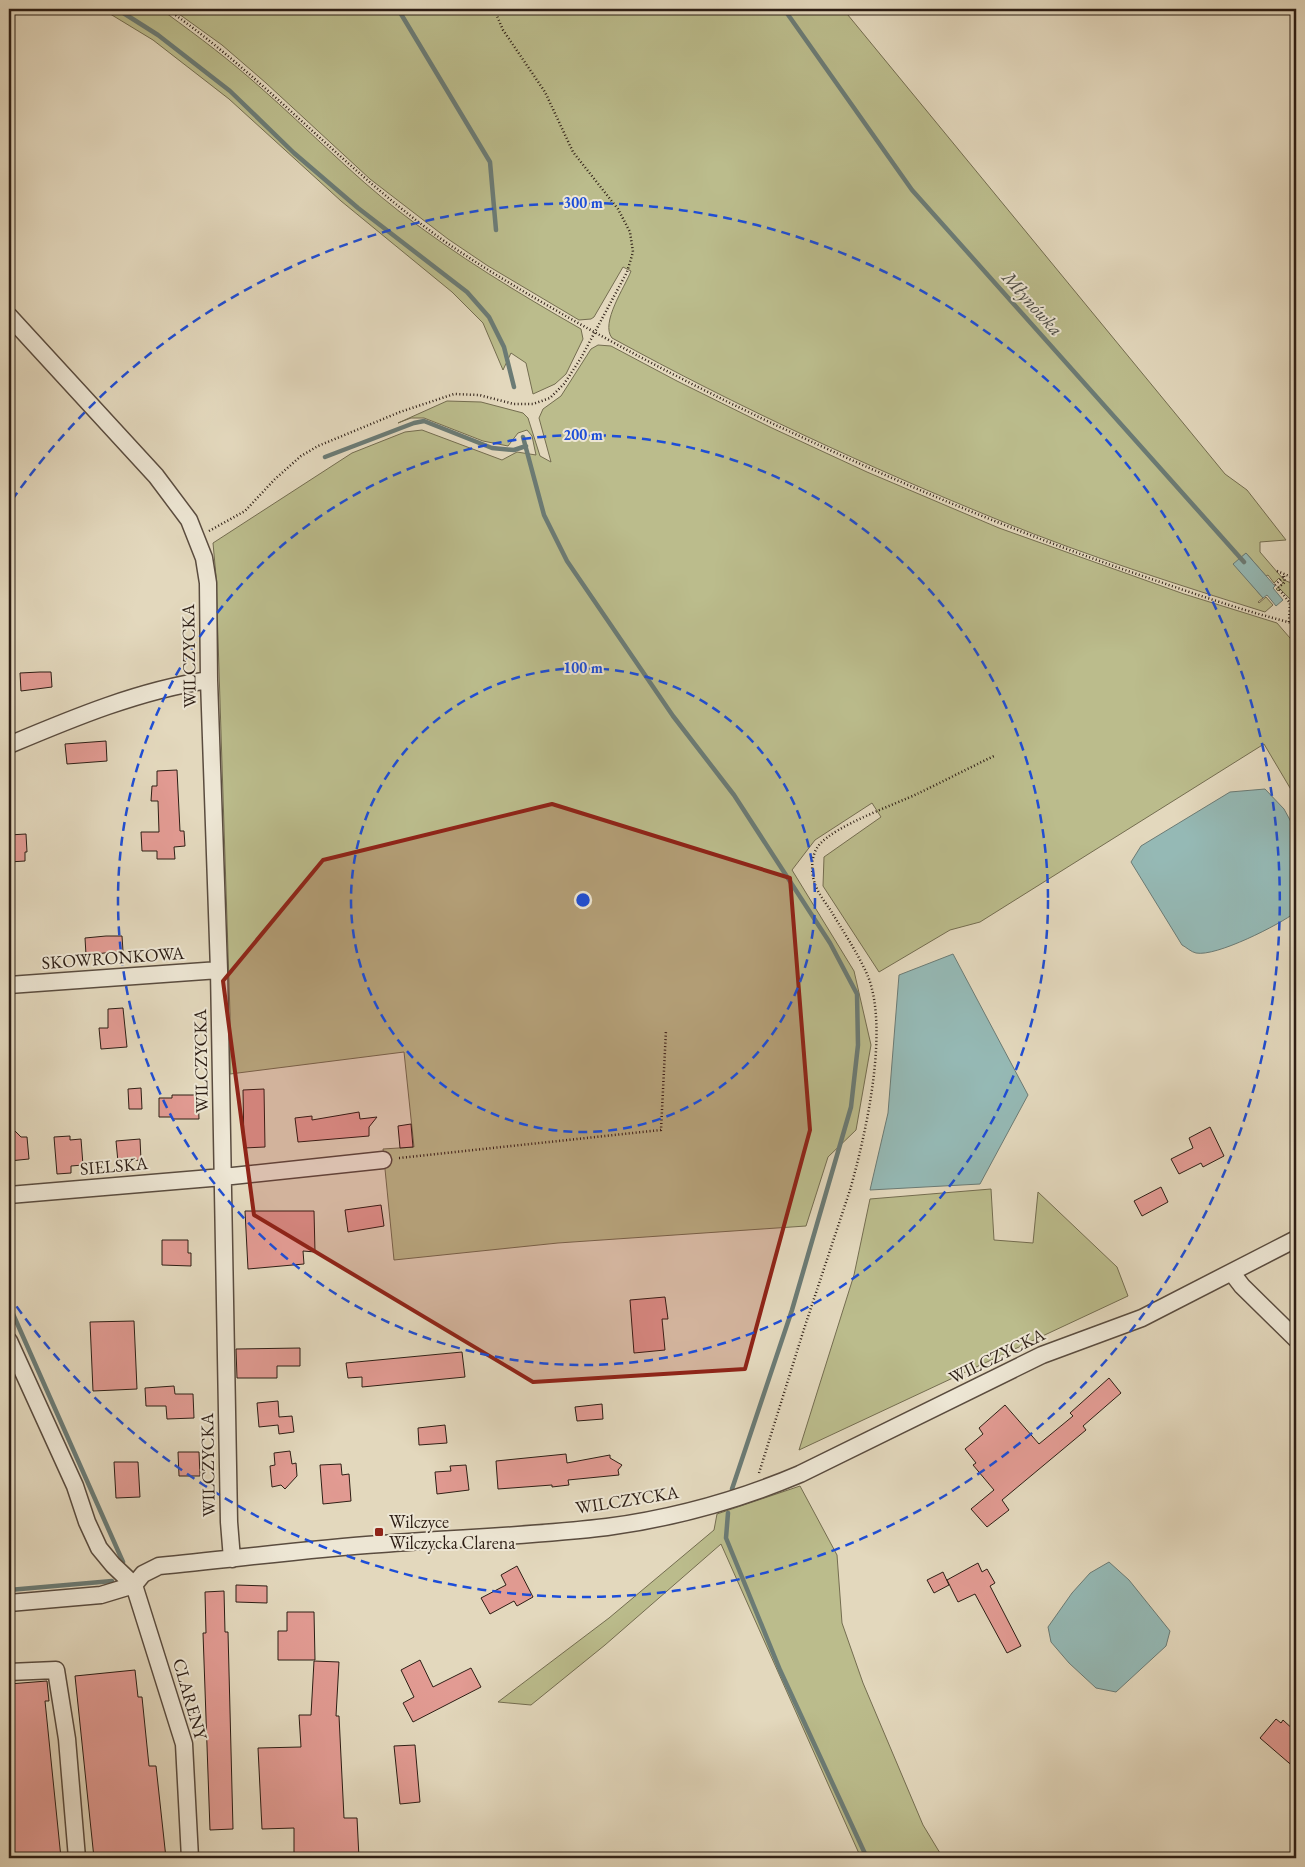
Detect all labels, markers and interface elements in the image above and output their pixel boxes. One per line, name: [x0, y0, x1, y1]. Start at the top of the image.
text: 300 m: [563, 193, 603, 212]
water label: Młynówka: [996, 265, 1068, 341]
text: 200 m: [563, 425, 603, 444]
street label: WILCZYCKA: [176, 603, 201, 708]
text: 100 m: [563, 658, 603, 677]
centre of rings: [574, 891, 592, 909]
street label: SKOWRONKOWA: [41, 941, 186, 974]
street label: WILCZYCKA: [188, 1008, 213, 1113]
street label: SIELSKA: [79, 1151, 149, 1180]
street label: WILCZYCKA: [945, 1322, 1049, 1389]
street label: WILCZYCKA: [195, 1412, 220, 1517]
street label: WILCZYCKA: [574, 1480, 681, 1519]
place label: Wilczyce Wilczycka Clarena: [389, 1510, 516, 1554]
marker: Wilczyce Wilczycka Clarena: [373, 1526, 385, 1538]
street label: CLARENY: [168, 1656, 213, 1744]

